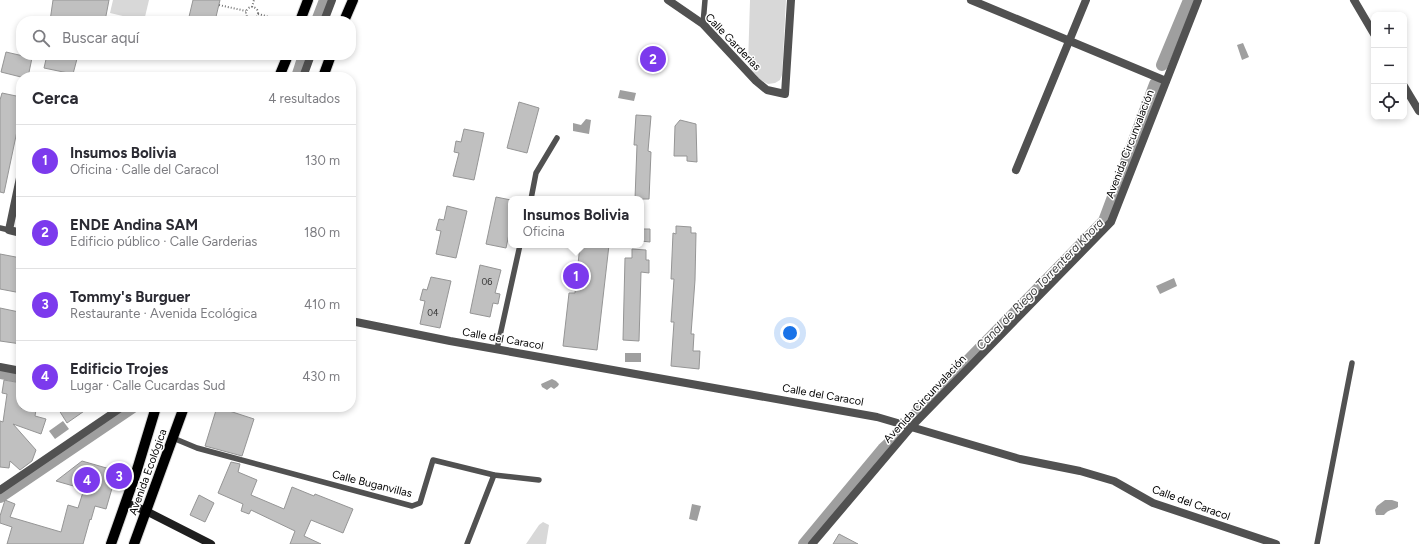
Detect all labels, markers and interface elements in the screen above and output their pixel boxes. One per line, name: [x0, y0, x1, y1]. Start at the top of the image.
street label: Calle Garderias: [703, 11, 763, 73]
map controls: [1371, 12, 1407, 120]
button: +: [1371, 12, 1407, 48]
search box: [16, 16, 356, 60]
icon: search: [30, 27, 52, 49]
text: Buscar aquí: [62, 29, 139, 47]
pin: 2: [640, 44, 666, 74]
button: −: [1371, 48, 1407, 84]
button: locate: [1371, 84, 1407, 120]
text: Cerca: [32, 88, 79, 108]
street label: Avenida Circunvalación: [1103, 88, 1157, 200]
text: 4 resultados: [268, 91, 340, 106]
text: Insumos Bolivia: [70, 144, 177, 162]
text: 1: [42, 153, 48, 168]
text: 130 m: [305, 153, 340, 168]
text: Oficina · Calle del Caracol: [70, 162, 219, 177]
popup: [508, 196, 644, 248]
text: Insumos Bolivia: [523, 206, 629, 224]
water label: Canal de Riego Torrentera Khora: [973, 215, 1107, 353]
text: ENDE Andina SAM: [70, 216, 198, 234]
text: Oficina: [523, 224, 565, 239]
text: 2: [41, 225, 49, 240]
text: 180 m: [304, 225, 340, 240]
text: Edificio público · Calle Garderias: [70, 234, 257, 249]
pin: 1: [563, 261, 589, 291]
house number: 06: [482, 276, 492, 287]
text: Tommy's Burguer: [70, 288, 190, 306]
text: 3: [41, 297, 49, 312]
text: 410 m: [304, 297, 340, 312]
text: Restaurante · Avenida Ecológica: [70, 306, 257, 321]
house number: 04: [427, 307, 439, 318]
your location: [780, 323, 800, 343]
street label: Calle del Caracol: [461, 325, 545, 353]
street label: Avenida Circunvalación: [881, 353, 969, 445]
text: Edificio Trojes: [70, 360, 168, 378]
text: 4: [41, 369, 49, 384]
text: 430 m: [302, 369, 340, 384]
text: Lugar · Calle Cucardas Sud: [70, 378, 225, 393]
street label: Calle del Caracol: [781, 381, 865, 409]
street label: Avenida Ecológica: [126, 427, 170, 517]
pin: 3: [106, 461, 132, 491]
pin: 4: [74, 465, 100, 495]
street label: Calle Buganvillas: [331, 468, 413, 500]
street label: Calle del Caracol: [1150, 483, 1232, 523]

